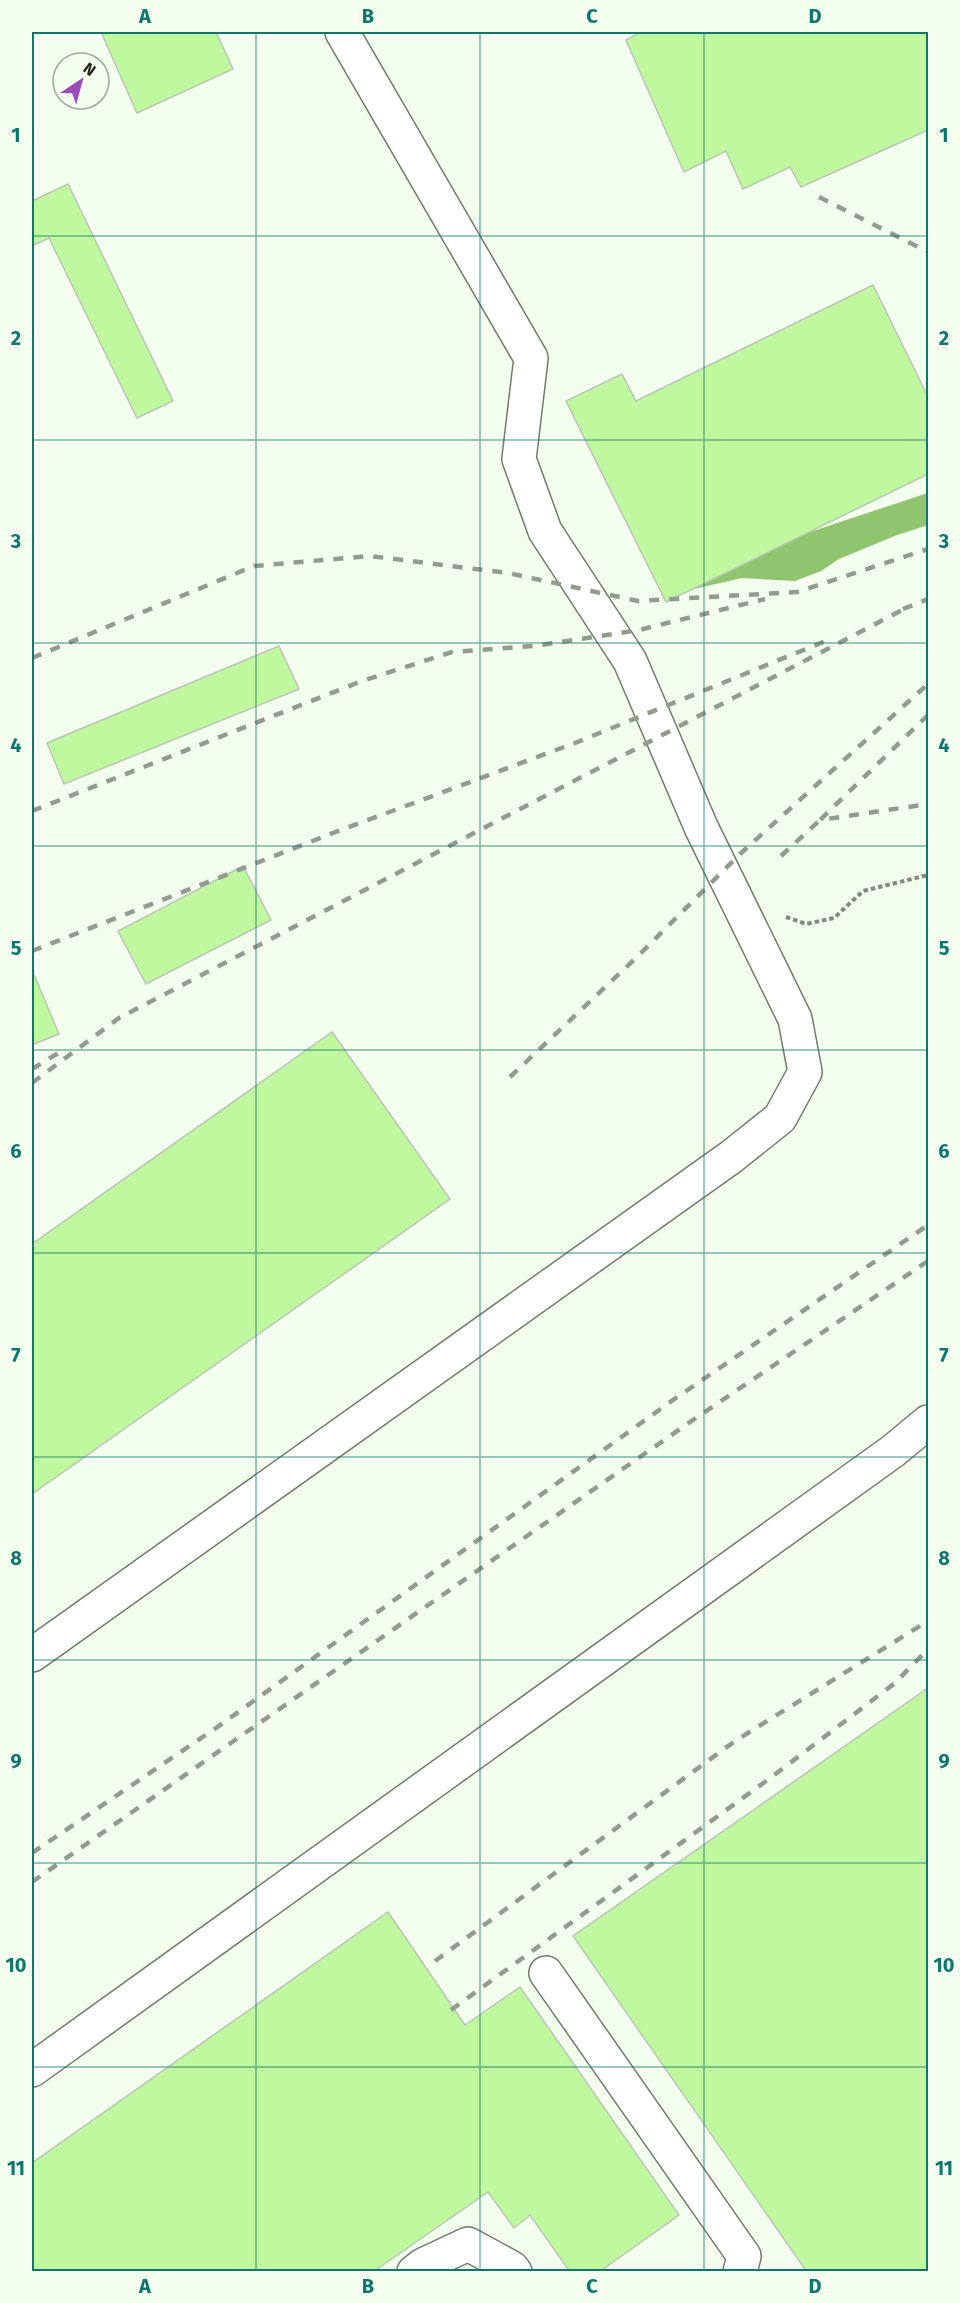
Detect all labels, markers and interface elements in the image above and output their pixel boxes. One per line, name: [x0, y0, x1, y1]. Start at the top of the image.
text: A: [138, 4, 152, 28]
text: B: [362, 4, 374, 28]
text: C: [586, 4, 598, 28]
text: D: [808, 4, 822, 28]
north arrow: [51, 51, 111, 111]
text: N: [80, 58, 99, 80]
text: 1: [11, 123, 21, 147]
text: 1: [939, 123, 949, 147]
text: 2: [11, 326, 21, 350]
text: 2: [939, 326, 949, 350]
text: 3: [10, 529, 21, 553]
text: 3: [938, 529, 949, 553]
text: 4: [10, 733, 22, 757]
text: 4: [938, 733, 950, 757]
text: 5: [11, 936, 22, 960]
text: 5: [939, 936, 950, 960]
text: 6: [10, 1139, 22, 1163]
text: 6: [938, 1139, 950, 1163]
text: 7: [11, 1343, 21, 1367]
text: 7: [939, 1343, 949, 1367]
text: 8: [10, 1546, 22, 1570]
text: 8: [938, 1546, 950, 1570]
text: 9: [10, 1749, 22, 1773]
text: 9: [938, 1749, 950, 1773]
text: 10: [6, 1953, 26, 1977]
text: 10: [934, 1953, 954, 1977]
text: 11: [7, 2156, 25, 2180]
text: 11: [935, 2156, 953, 2180]
text: A: [138, 2274, 152, 2298]
text: B: [362, 2274, 374, 2298]
text: C: [586, 2274, 598, 2298]
text: D: [808, 2274, 822, 2298]

